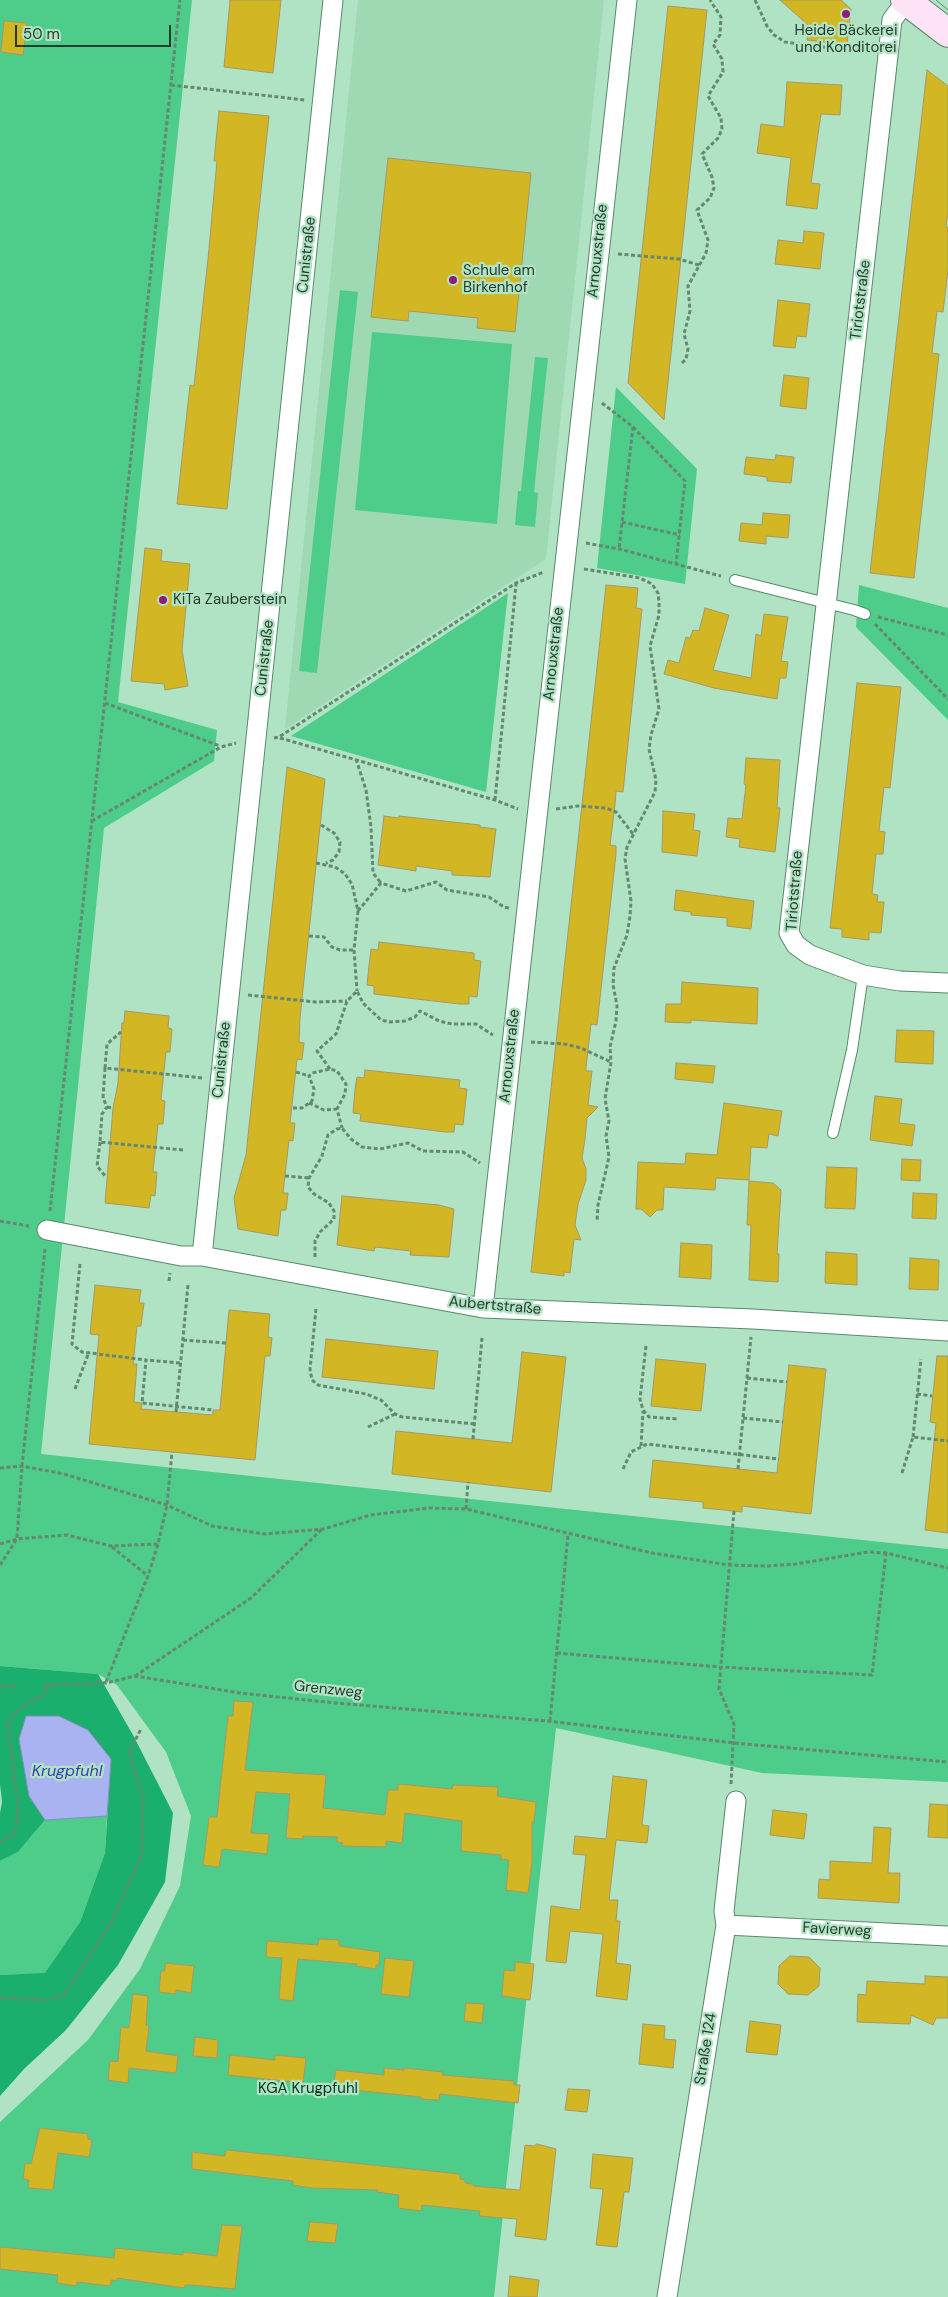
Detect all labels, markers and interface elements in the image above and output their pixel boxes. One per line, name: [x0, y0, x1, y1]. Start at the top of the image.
marker: Heide Bäckerei und Konditorei: [840, 8, 852, 20]
scale bar: [18, 15, 174, 47]
place label: Heide Bäckerei und Konditorei: [795, 22, 897, 57]
text: 50 m: [23, 24, 60, 44]
street label: Arnouxstraße: [584, 203, 612, 299]
street label: Cunistraße: [294, 216, 320, 294]
street label: Tiriotstraße: [847, 259, 875, 341]
place label: Schule am Birkenhof: [463, 262, 535, 297]
marker: Schule am Birkenhof: [447, 274, 459, 286]
place label: KiTa Zauberstein: [173, 591, 287, 609]
marker: KiTa Zauberstein: [157, 594, 169, 606]
street label: Arnouxstraße: [540, 606, 568, 702]
street label: Cunistraße: [252, 619, 278, 697]
street label: Tiriotstraße: [783, 850, 807, 932]
street label: Arnouxstraße: [496, 1008, 524, 1104]
street label: Cunistraße: [209, 1021, 235, 1099]
street label: Aubertstraße: [448, 1293, 542, 1319]
street label: Grenzweg: [293, 1677, 363, 1703]
water label: Krugpfuhl: [32, 1762, 102, 1782]
street label: Favierweg: [802, 1919, 872, 1941]
street label: Straße 124: [691, 2012, 721, 2086]
park label: KGA Krugpfuhl: [258, 2080, 358, 2098]

